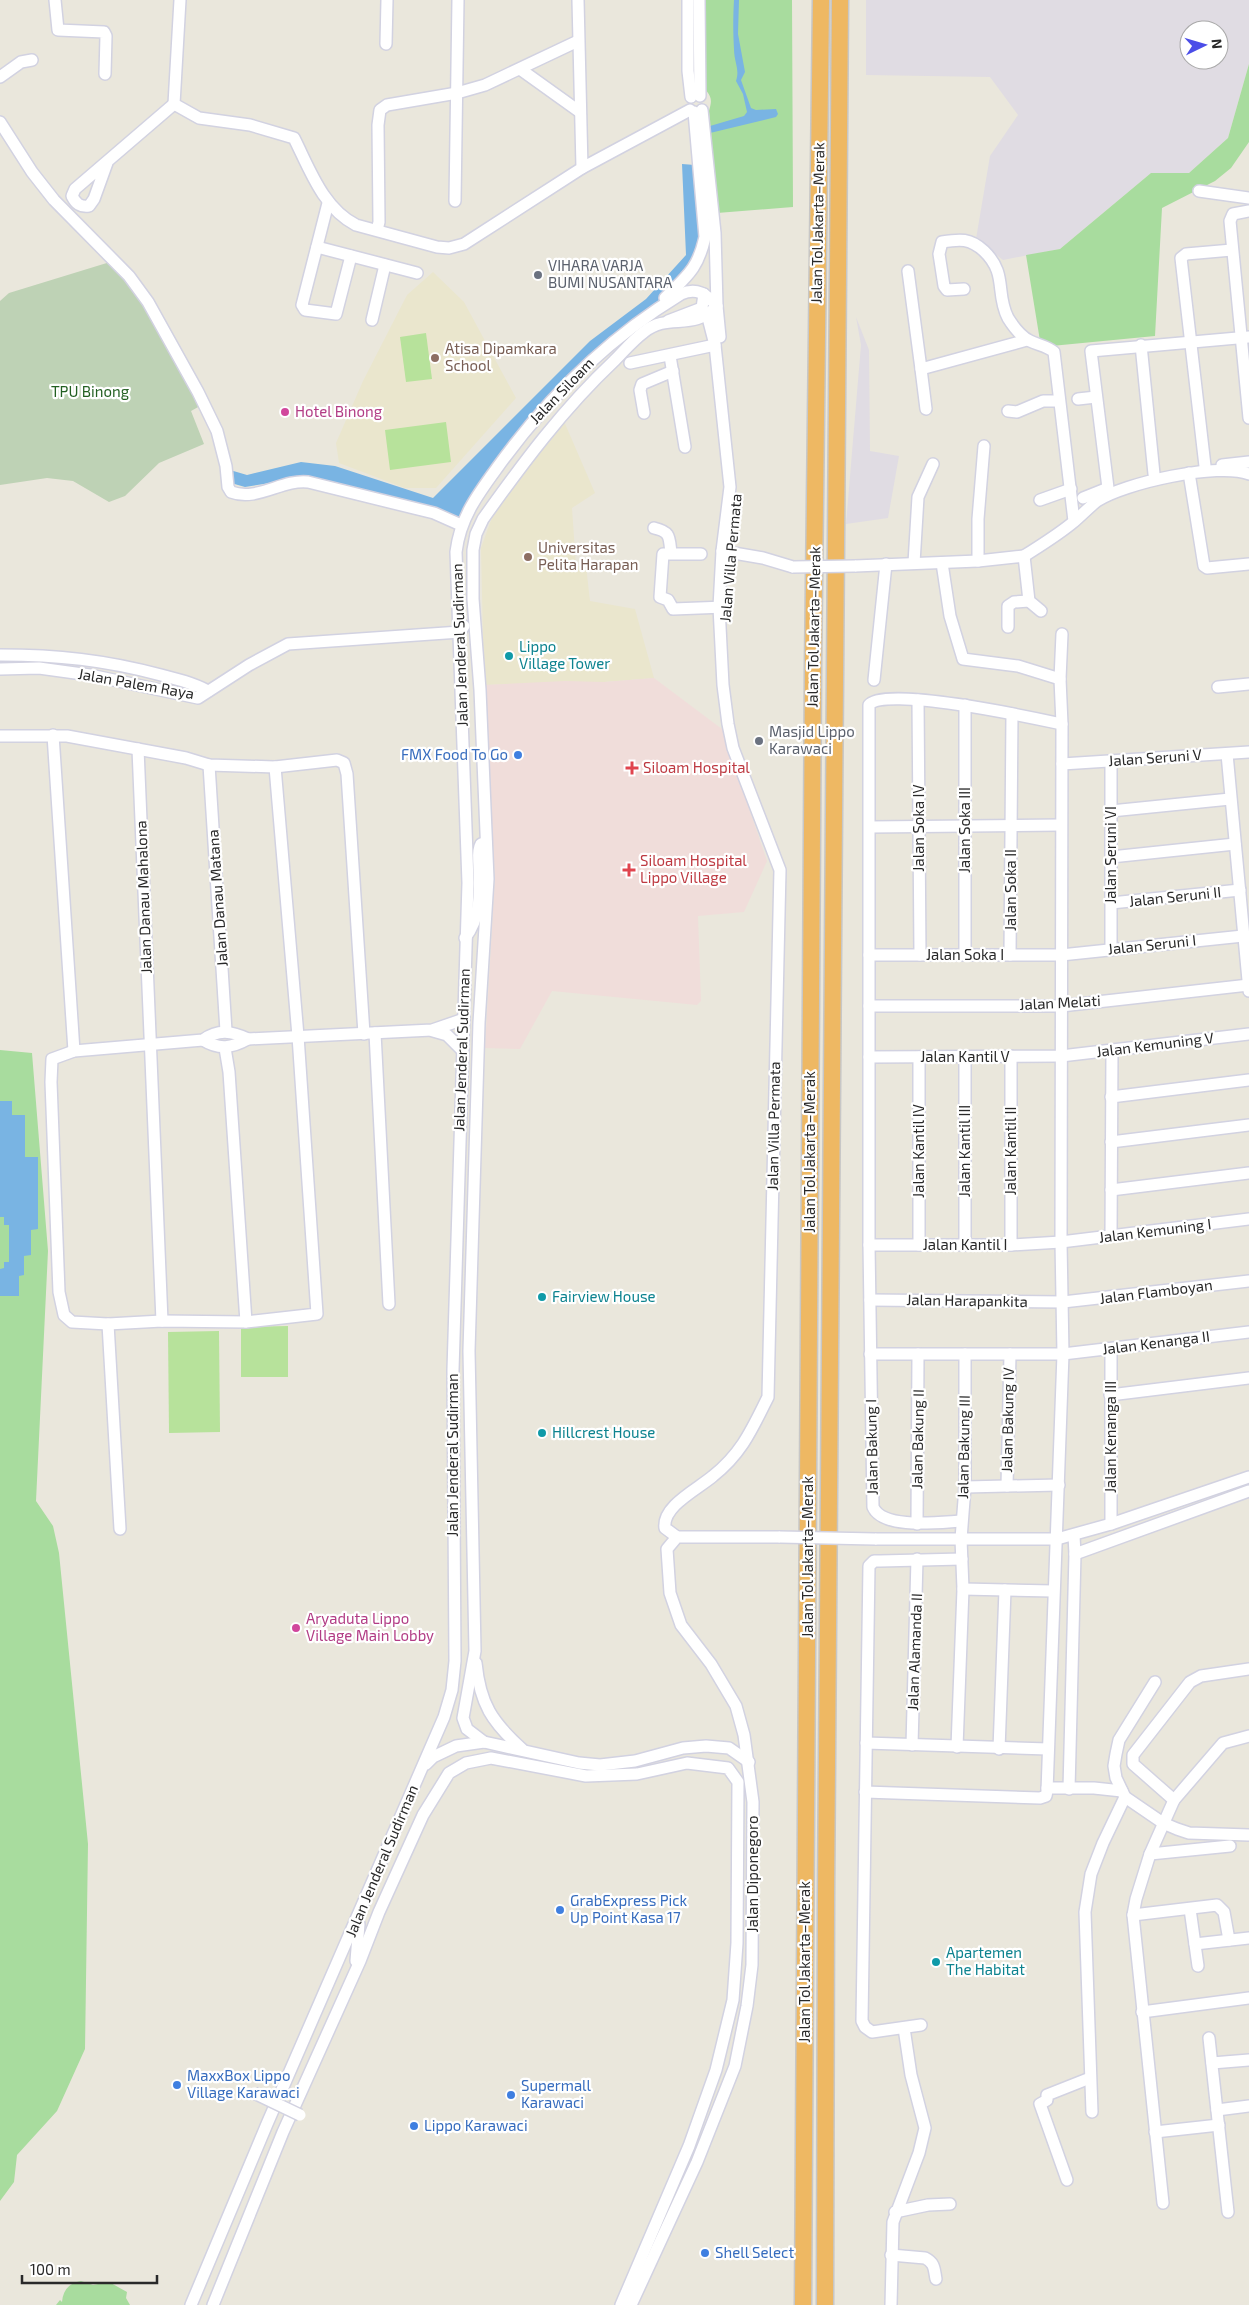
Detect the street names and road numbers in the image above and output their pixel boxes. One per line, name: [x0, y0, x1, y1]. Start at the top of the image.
street label: Jalan Tol Jakarta–Merak: [807, 142, 827, 304]
street label: Jalan Siloam: [525, 354, 597, 427]
street label: Jalan Villa Permata: [715, 493, 745, 623]
street label: Jalan Tol Jakarta–Merak: [803, 546, 823, 708]
street label: Jalan Jenderal Sudirman: [447, 563, 471, 727]
street label: Jalan Palem Raya: [77, 664, 196, 702]
street label: Jalan Seruni V: [1108, 745, 1202, 769]
street label: Jalan Soka IV: [909, 784, 927, 872]
street label: Jalan Soka III: [955, 787, 973, 873]
street label: Jalan Seruni VI: [1101, 806, 1119, 904]
street label: Jalan Danau Mahalona: [131, 820, 155, 974]
street label: Jalan Danau Matana: [203, 829, 231, 967]
street label: Jalan Soka II: [1001, 849, 1019, 931]
street label: Jalan Seruni II: [1128, 882, 1222, 910]
street label: Jalan Seruni I: [1107, 930, 1197, 958]
street label: Jalan Soka I: [926, 945, 1004, 963]
street label: Jalan Jenderal Sudirman: [449, 968, 473, 1132]
street label: Jalan Melati: [1019, 991, 1101, 1013]
street label: Jalan Kemuning V: [1095, 1028, 1215, 1060]
street label: Jalan Kantil V: [920, 1047, 1010, 1065]
street label: Jalan Villa Permata: [763, 1061, 783, 1191]
street label: Jalan Tol Jakarta–Merak: [800, 1071, 818, 1233]
street label: Jalan Kantil IV: [909, 1104, 927, 1198]
street label: Jalan Kantil III: [955, 1105, 973, 1197]
street label: Jalan Kantil II: [1001, 1107, 1019, 1195]
street label: Jalan Kemuning I: [1098, 1214, 1212, 1246]
street label: Jalan Kantil I: [923, 1235, 1007, 1253]
street label: Jalan Flamboyan: [1098, 1275, 1213, 1307]
street label: Jalan Harapankita: [906, 1290, 1028, 1310]
street label: Jalan Kenanga II: [1101, 1326, 1211, 1358]
street label: Jalan Bakung IV: [997, 1367, 1017, 1473]
street label: Jalan Jenderal Sudirman: [443, 1373, 461, 1537]
street label: Jalan Kenanga III: [1101, 1381, 1119, 1493]
street label: Jalan Bakung II: [907, 1389, 927, 1489]
street label: Jalan Bakung III: [953, 1395, 973, 1499]
street label: Jalan Bakung I: [861, 1399, 881, 1495]
street label: Jalan Tol Jakarta–Merak: [798, 1476, 816, 1638]
street label: Jalan Alamanda II: [903, 1593, 925, 1711]
street label: Jalan Jenderal Sudirman: [341, 1782, 421, 1939]
street label: Jalan Diponegoro: [743, 1816, 761, 1932]
street label: Jalan Tol Jakarta–Merak: [795, 1881, 813, 2043]

